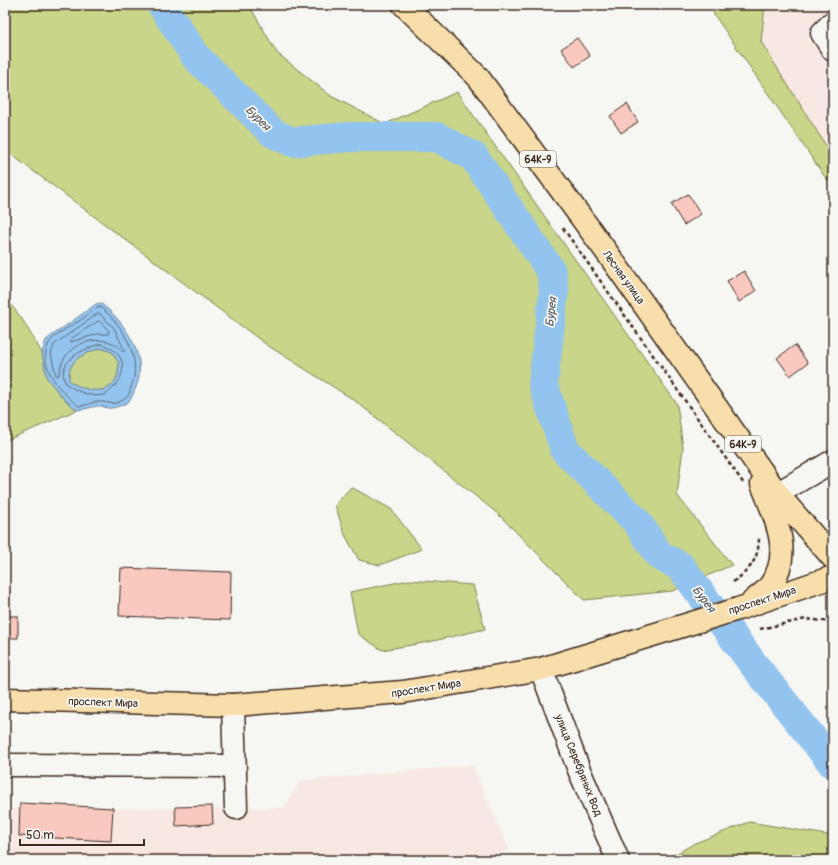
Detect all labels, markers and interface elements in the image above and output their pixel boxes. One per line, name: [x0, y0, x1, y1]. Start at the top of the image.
water label: Бурея: [242, 103, 274, 135]
road number: 64К-9: [520, 151, 556, 167]
street label: Лесная улица: [599, 247, 647, 307]
water label: Бурея: [542, 295, 561, 328]
road number: 64К-9: [725, 436, 761, 452]
water label: Бурея: [689, 583, 719, 617]
street label: проспект Мира: [727, 583, 797, 617]
street label: проспект Мира: [390, 677, 462, 700]
street label: проспект Мира: [68, 695, 138, 710]
street label: улица Серебряных Вод: [552, 712, 605, 818]
scale bar: [20, 821, 144, 847]
text: 50 m: [26, 828, 54, 843]

